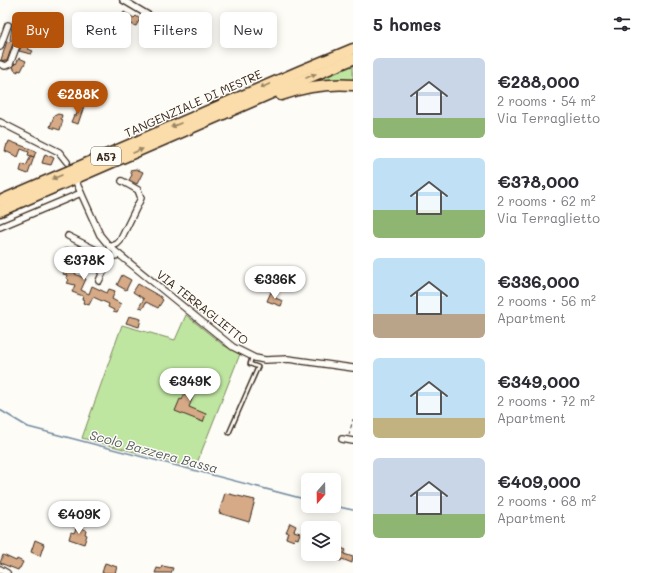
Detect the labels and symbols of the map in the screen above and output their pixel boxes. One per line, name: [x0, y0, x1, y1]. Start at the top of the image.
street label: TANGENZIALE DI MESTRE: [122, 65, 264, 141]
one-way arrow: [306, 73, 318, 79]
pin: €288K: [50, 81, 106, 115]
one-way arrow: [260, 83, 271, 89]
one-way arrow: [170, 122, 181, 128]
road number: A57: [91, 147, 121, 165]
one-way arrow: [133, 148, 144, 154]
one-way arrow: [51, 174, 62, 180]
pin: €378K: [56, 247, 112, 281]
street label: VIA TERRAGLIETTO: [154, 266, 252, 348]
pin: €336K: [247, 266, 303, 300]
pin: €349K: [162, 368, 218, 402]
water label: Scolo Bazzera Bassa: [88, 426, 220, 476]
north arrow: [301, 473, 341, 513]
pin: €409K: [51, 501, 107, 535]

